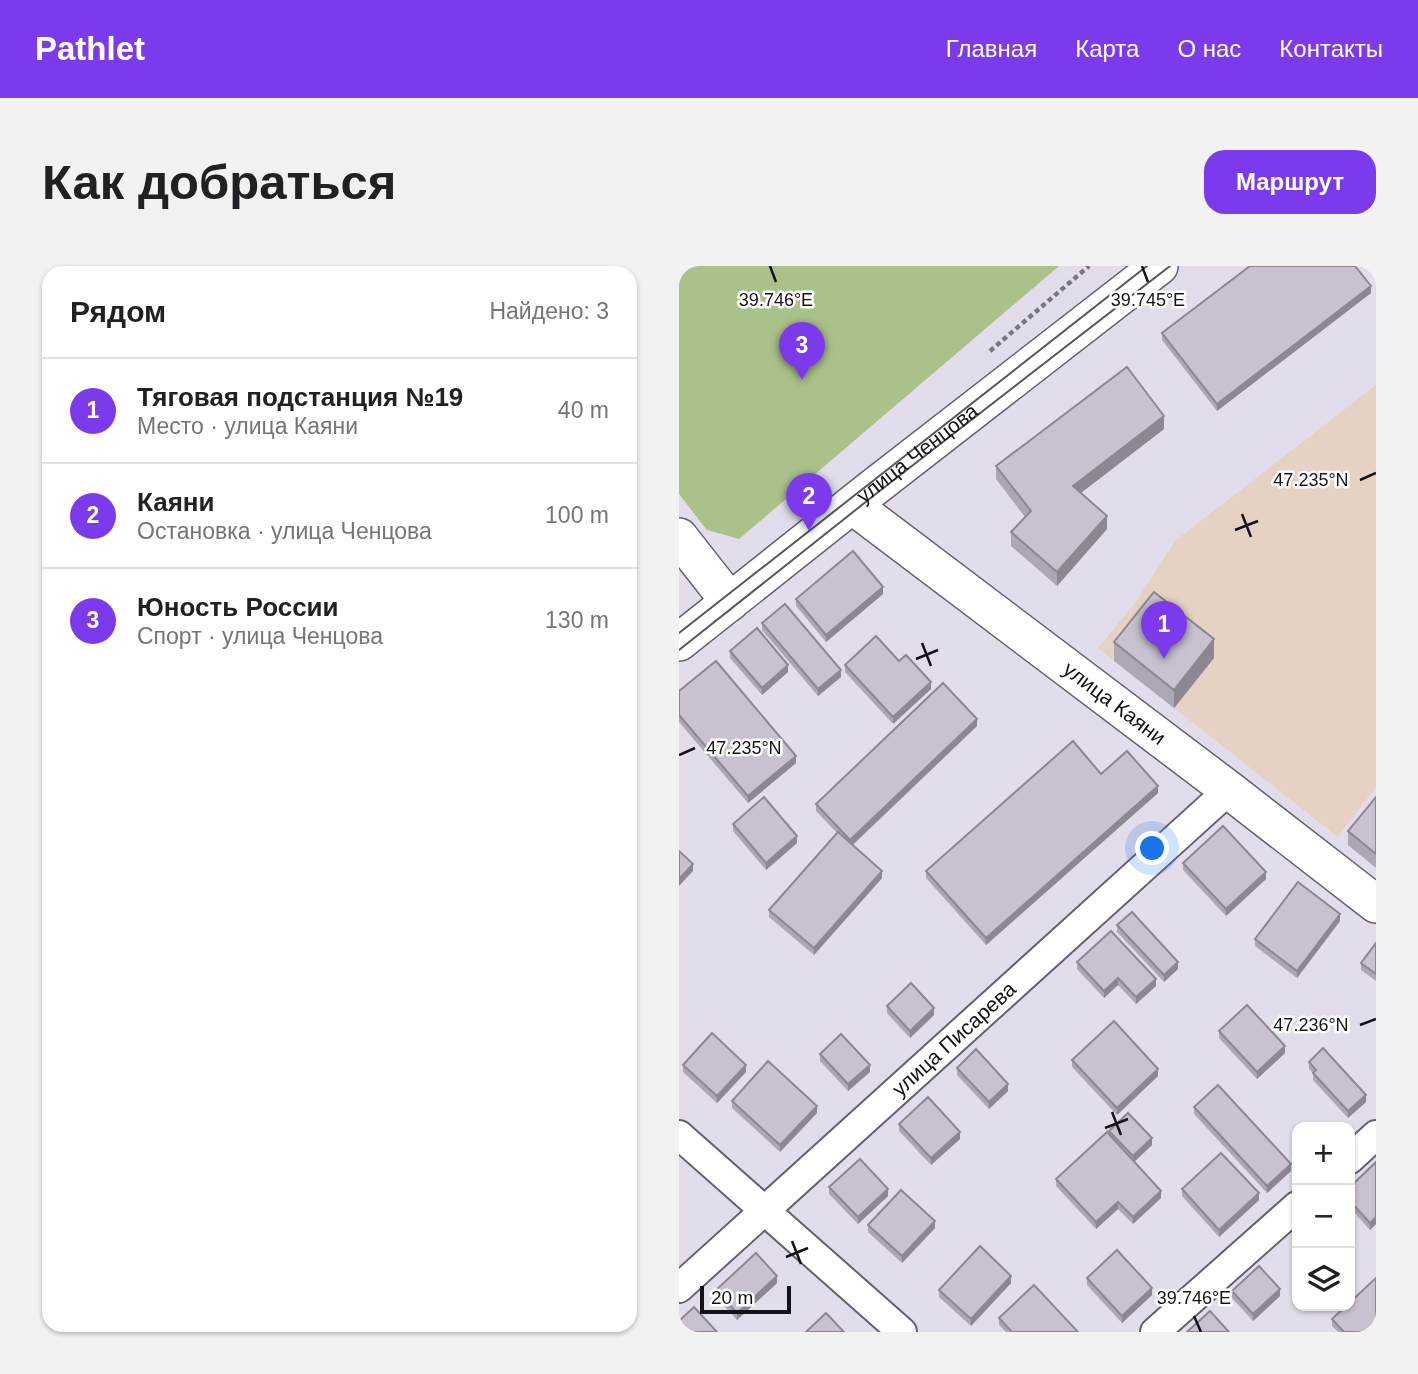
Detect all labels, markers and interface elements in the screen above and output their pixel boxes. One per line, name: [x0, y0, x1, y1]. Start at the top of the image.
text: Pathlet: [35, 30, 145, 67]
text: Главная: [946, 35, 1037, 62]
text: Карта: [1075, 35, 1139, 62]
text: О нас: [1177, 35, 1241, 62]
text: Контакты: [1279, 35, 1383, 62]
button: Маршрут: [1204, 150, 1376, 214]
text: Как добраться: [42, 155, 396, 209]
text: 39.746°E: [739, 290, 813, 310]
text: 39.745°E: [1111, 290, 1185, 310]
text: Рядом: [70, 295, 166, 328]
text: Найдено: 3: [489, 298, 609, 324]
pin: 3: [779, 322, 825, 380]
text: Тяговая подстанция №19: [137, 382, 463, 412]
text: 1: [87, 397, 99, 423]
text: 40 m: [558, 397, 609, 423]
street label: улица Ченцова: [852, 399, 983, 507]
text: Место · улица Каяни: [137, 413, 358, 439]
text: 47.235°N: [1273, 470, 1349, 490]
pin: 2: [786, 473, 832, 531]
text: Каяни: [137, 487, 215, 517]
text: 2: [87, 502, 99, 528]
text: 100 m: [545, 502, 609, 528]
text: Остановка · улица Ченцова: [137, 518, 432, 544]
text: Юность России: [137, 592, 339, 622]
pin: 1: [1141, 601, 1187, 659]
text: 3: [87, 607, 99, 633]
text: 130 m: [545, 607, 609, 633]
text: Спорт · улица Ченцова: [137, 623, 383, 649]
street label: улица Каяни: [1059, 657, 1170, 749]
text: 47.235°N: [706, 738, 782, 758]
your location: [1135, 831, 1169, 865]
street label: улица Писарева: [887, 977, 1020, 1100]
text: 47.236°N: [1273, 1015, 1349, 1035]
map controls: [1292, 1122, 1355, 1311]
button: +: [1292, 1122, 1355, 1185]
button: −: [1292, 1185, 1355, 1248]
button: layers: [1292, 1248, 1355, 1311]
scale bar: [700, 1283, 791, 1315]
text: 20 m: [711, 1287, 753, 1308]
text: 39.746°E: [1157, 1288, 1231, 1308]

